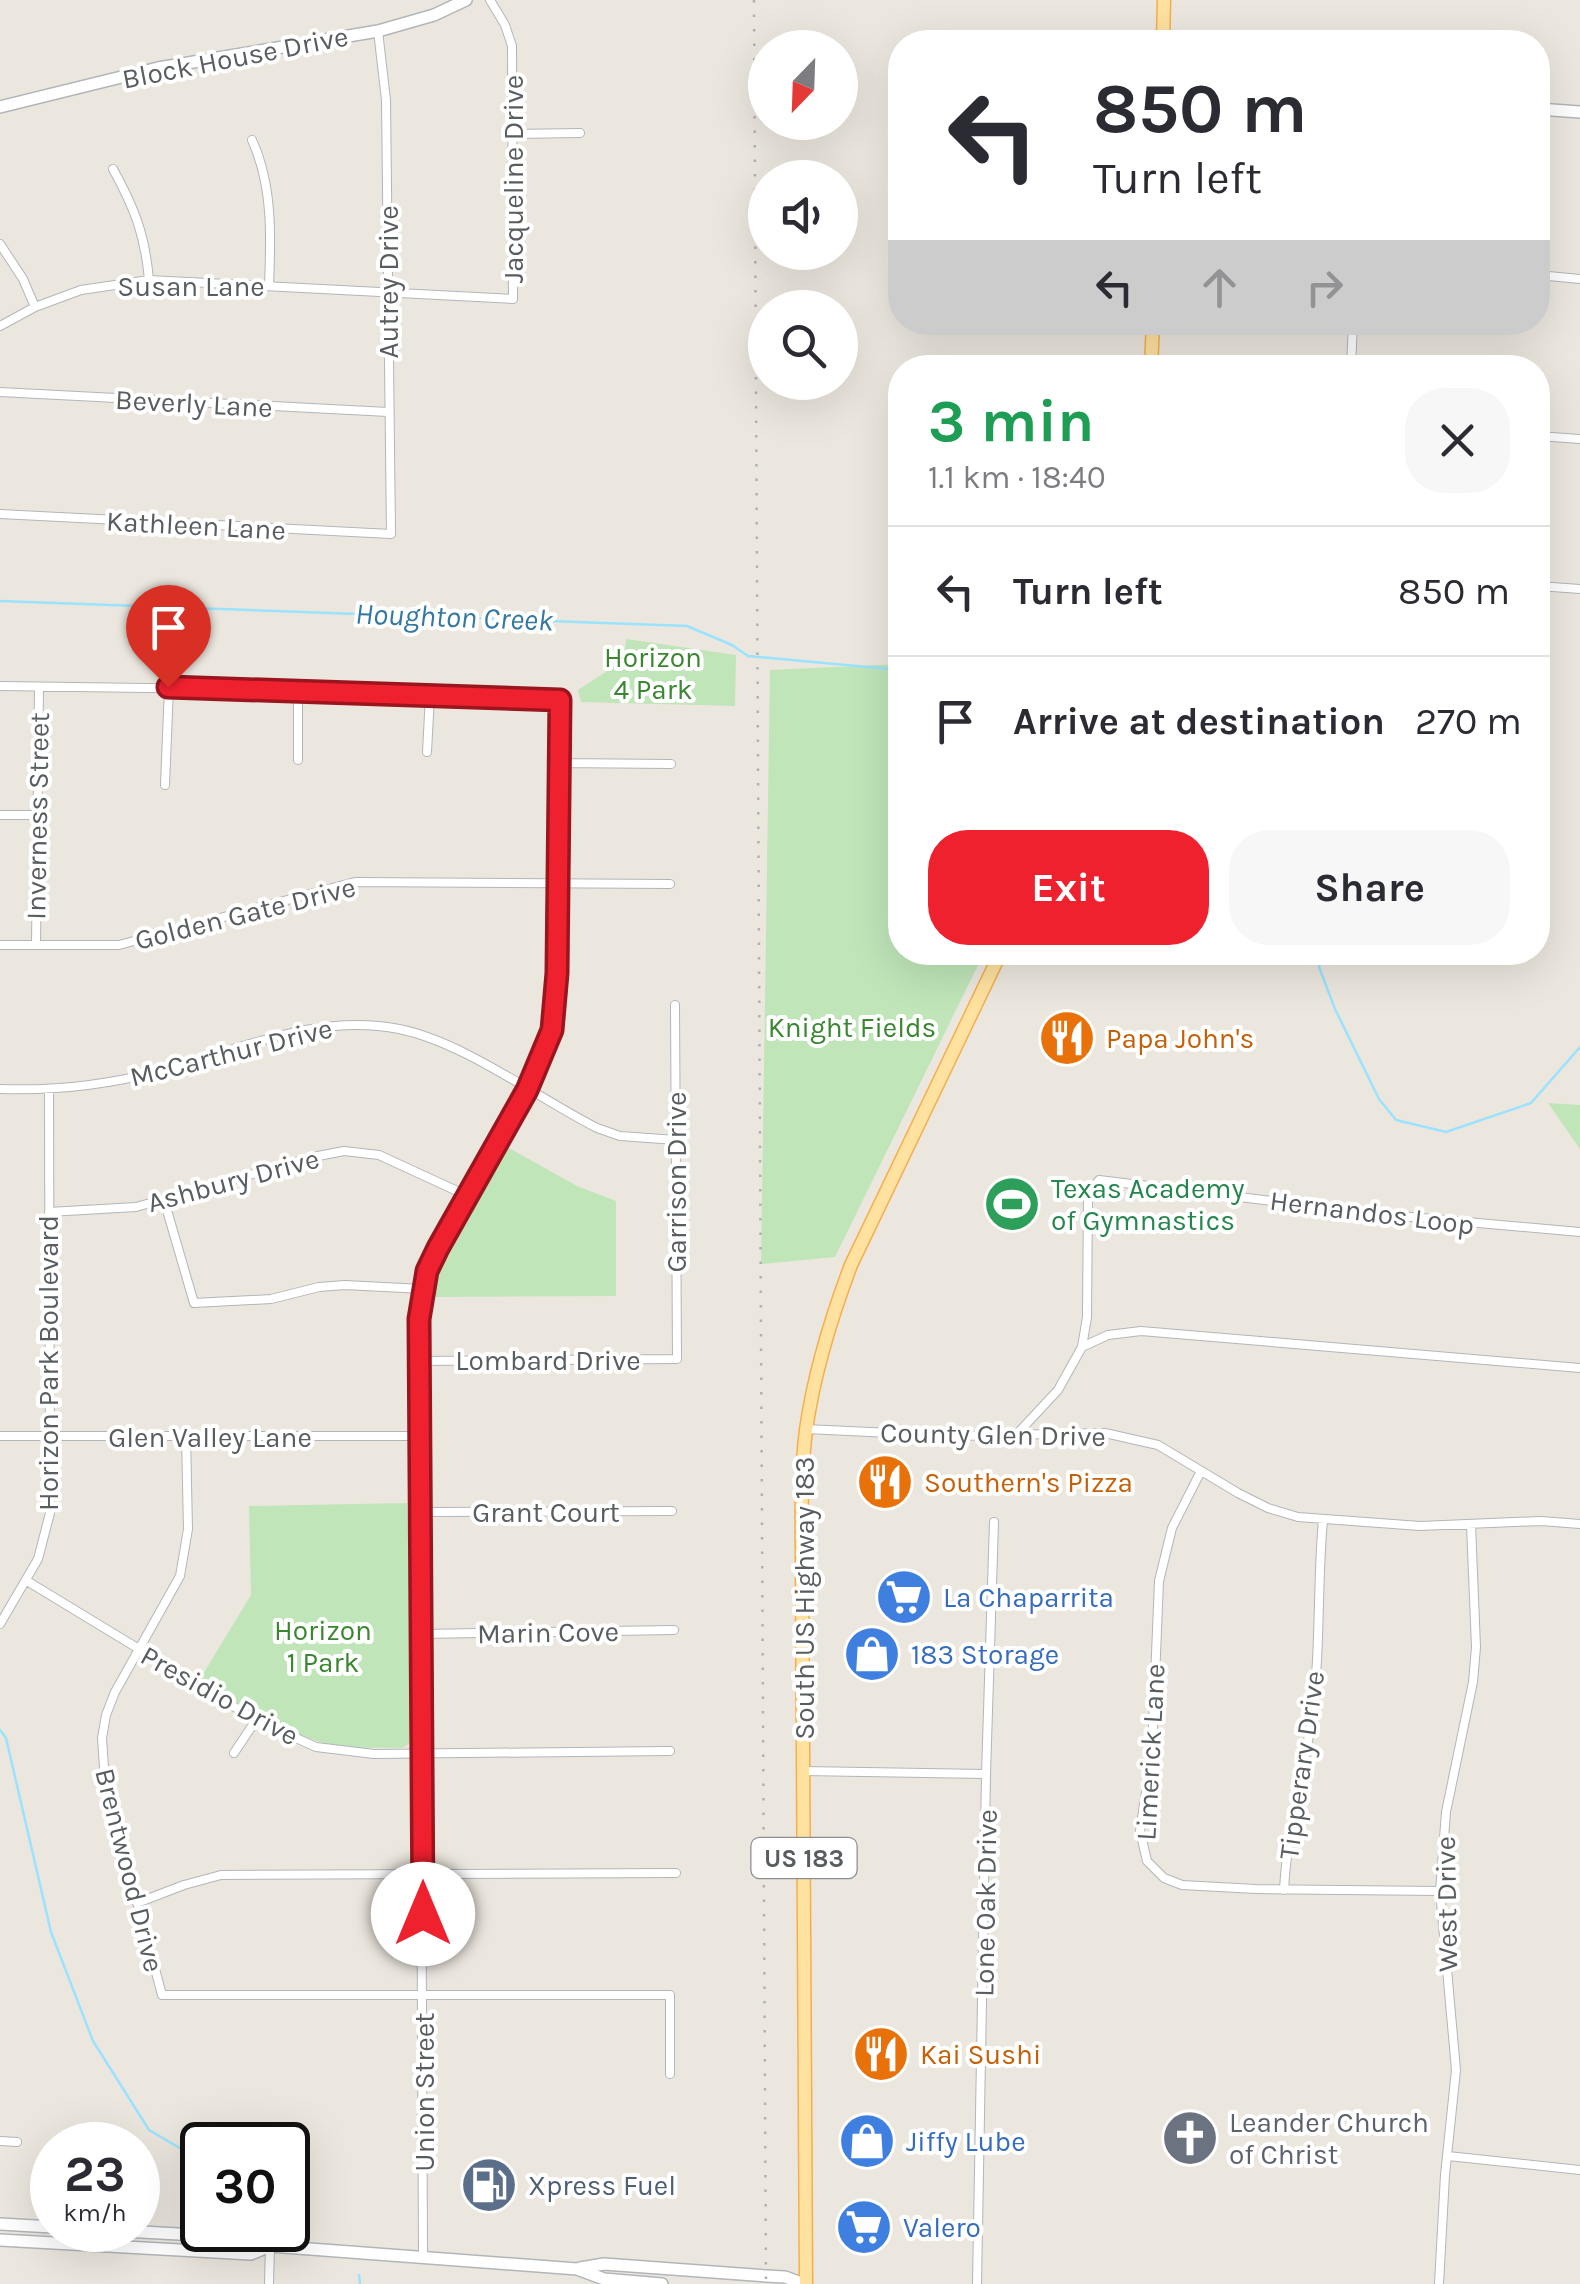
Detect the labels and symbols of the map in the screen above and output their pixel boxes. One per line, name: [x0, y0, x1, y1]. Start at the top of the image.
street label: Block House Drive: [119, 19, 351, 96]
north arrow: [748, 30, 858, 140]
street label: Jacqueline Drive: [497, 75, 530, 283]
street label: Autrey Drive: [372, 205, 405, 359]
street label: Susan Lane: [117, 270, 265, 303]
street label: Beverly Lane: [114, 383, 274, 424]
street label: Kathleen Lane: [105, 504, 287, 547]
pin: [126, 585, 211, 688]
water label: Houghton Creek: [354, 596, 554, 638]
park label: Horizon 4 Park: [604, 641, 702, 706]
street label: Inverness Street: [19, 712, 56, 920]
street label: Golden Gate Drive: [131, 870, 359, 957]
restaurant icon: Papa John's: [1037, 1008, 1097, 1068]
street label: McCarthur Drive: [126, 1011, 336, 1094]
park label: Knight Fields: [768, 1011, 936, 1044]
place label: Papa John's: [1106, 1022, 1254, 1055]
street label: Garrison Drive: [660, 1092, 693, 1273]
street label: Ashbury Drive: [144, 1142, 323, 1219]
place label: Texas Academy of Gymnastics: [1051, 1172, 1245, 1237]
sports icon: Texas Academy of Gymnastics: [982, 1174, 1042, 1234]
street label: Hernandos Loop: [1268, 1184, 1476, 1241]
street label: Horizon Park Boulevard: [32, 1215, 65, 1511]
street label: Lombard Drive: [455, 1344, 641, 1377]
street label: County Glen Drive: [880, 1416, 1106, 1453]
street label: Glen Valley Lane: [108, 1421, 312, 1454]
restaurant icon: Southern's Pizza: [855, 1452, 915, 1512]
street label: South US Highway 183: [788, 1456, 821, 1740]
place label: Southern's Pizza: [924, 1466, 1133, 1499]
street label: Grant Court: [472, 1496, 620, 1529]
supermarket icon: La Chaparrita: [874, 1567, 934, 1627]
place label: La Chaparrita: [943, 1581, 1114, 1614]
park label: Horizon 1 Park: [274, 1614, 372, 1679]
street label: Marin Cove: [477, 1615, 619, 1650]
shop icon: 183 Storage: [842, 1624, 902, 1684]
place label: 183 Storage: [911, 1638, 1059, 1671]
street label: Presidio Drive: [135, 1639, 304, 1752]
street label: Limerick Lane: [1129, 1663, 1172, 1841]
street label: Tipperary Drive: [1272, 1669, 1331, 1862]
street label: Brentwood Drive: [88, 1765, 171, 1975]
street label: Lone Oak Drive: [967, 1809, 1004, 1997]
street label: West Drive: [1429, 1836, 1464, 1972]
road number: US 183: [752, 1838, 856, 1878]
position arrow: [371, 1862, 475, 1966]
street label: Union Street: [408, 2012, 441, 2172]
restaurant icon: Kai Sushi: [851, 2024, 911, 2084]
place label: Kai Sushi: [920, 2038, 1041, 2071]
place label: Leander Church of Christ: [1229, 2106, 1429, 2171]
church icon: Leander Church of Christ: [1160, 2108, 1220, 2168]
shop icon: Jiffy Lube: [837, 2111, 897, 2171]
speed limit sign: 30: [180, 2122, 310, 2252]
place label: Jiffy Lube: [906, 2125, 1026, 2158]
fuel station icon: Xpress Fuel: [459, 2155, 519, 2215]
place label: Xpress Fuel: [528, 2169, 676, 2202]
supermarket icon: Valero: [834, 2197, 894, 2257]
place label: Valero: [903, 2211, 981, 2244]

